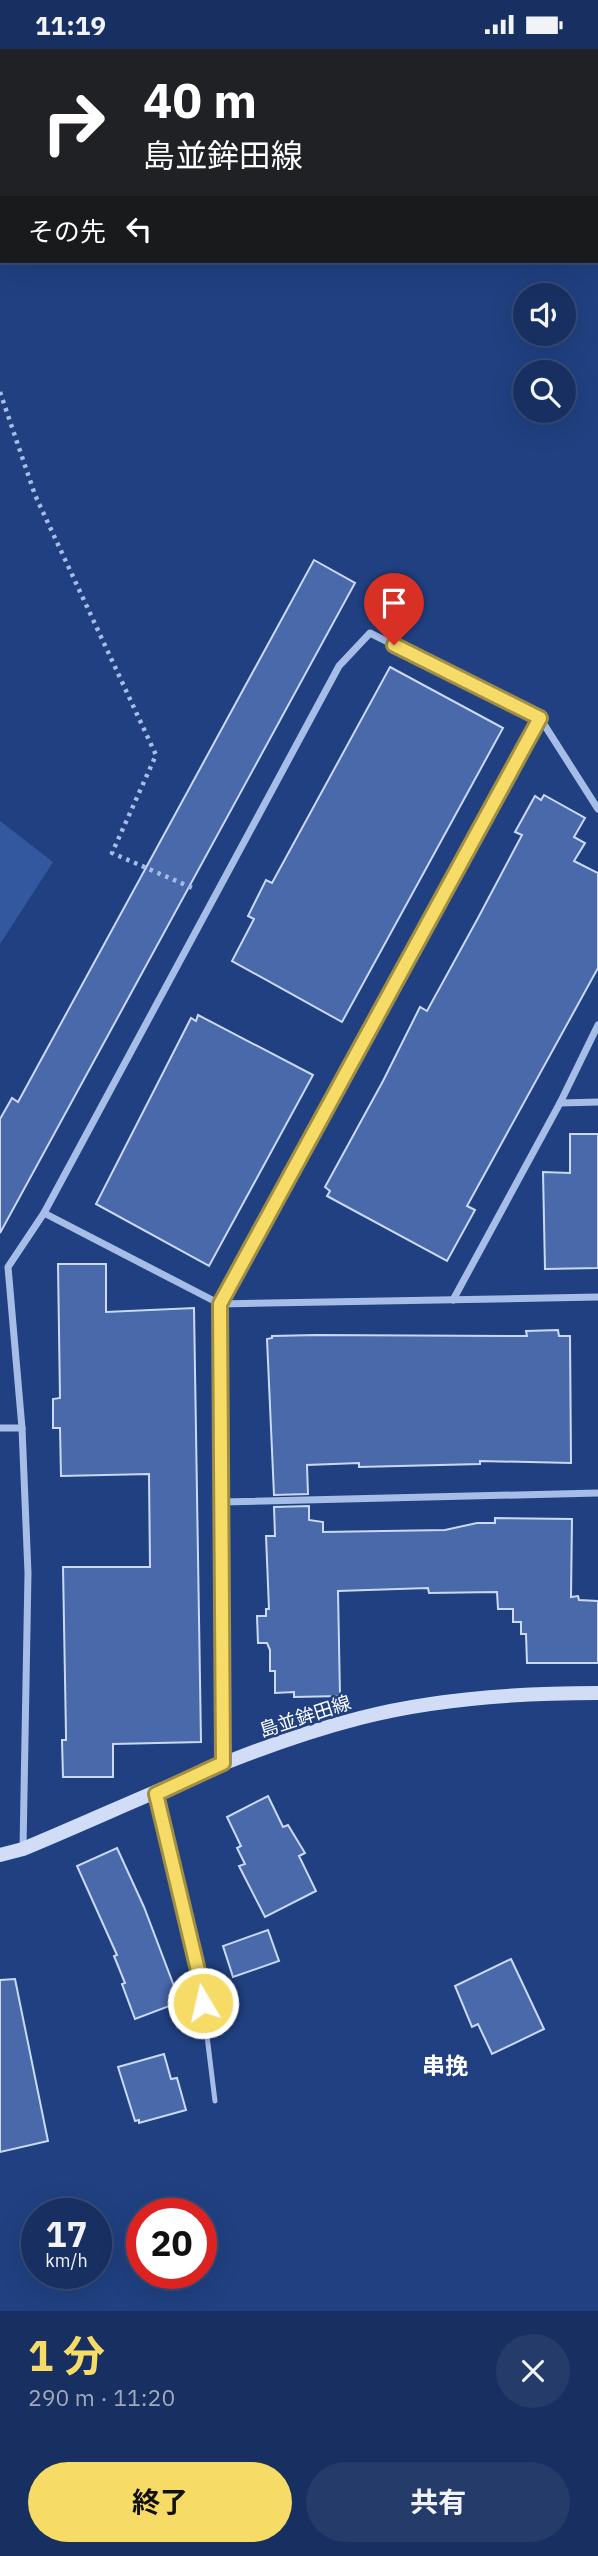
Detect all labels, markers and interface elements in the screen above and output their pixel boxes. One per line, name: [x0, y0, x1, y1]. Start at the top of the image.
text: 11:19: [35, 8, 106, 42]
text: 40 m: [143, 68, 257, 131]
icon: right: [28, 77, 119, 168]
text: 島並鉾田線: [143, 134, 303, 176]
icon: left: [120, 210, 158, 248]
text: その先: [28, 214, 106, 248]
map controls: [513, 283, 576, 423]
button: sound: [513, 283, 576, 346]
button: search: [513, 360, 576, 423]
pin: [364, 573, 424, 645]
icon: arrive: [375, 584, 413, 622]
street label: 島並鉾田線: [256, 1690, 354, 1742]
position arrow: [166, 1966, 240, 2040]
district label: 串挽: [422, 2050, 468, 2080]
speed limit sign: 20: [126, 2198, 217, 2289]
text: 17: [45, 2211, 88, 2257]
text: km/h: [45, 2249, 88, 2272]
text: 1 分: [28, 2328, 105, 2383]
button: close: [496, 2334, 570, 2408]
text: 290 m · 11:20: [28, 2382, 175, 2412]
button: 終了: [28, 2462, 292, 2542]
button: 共有: [306, 2462, 570, 2542]

